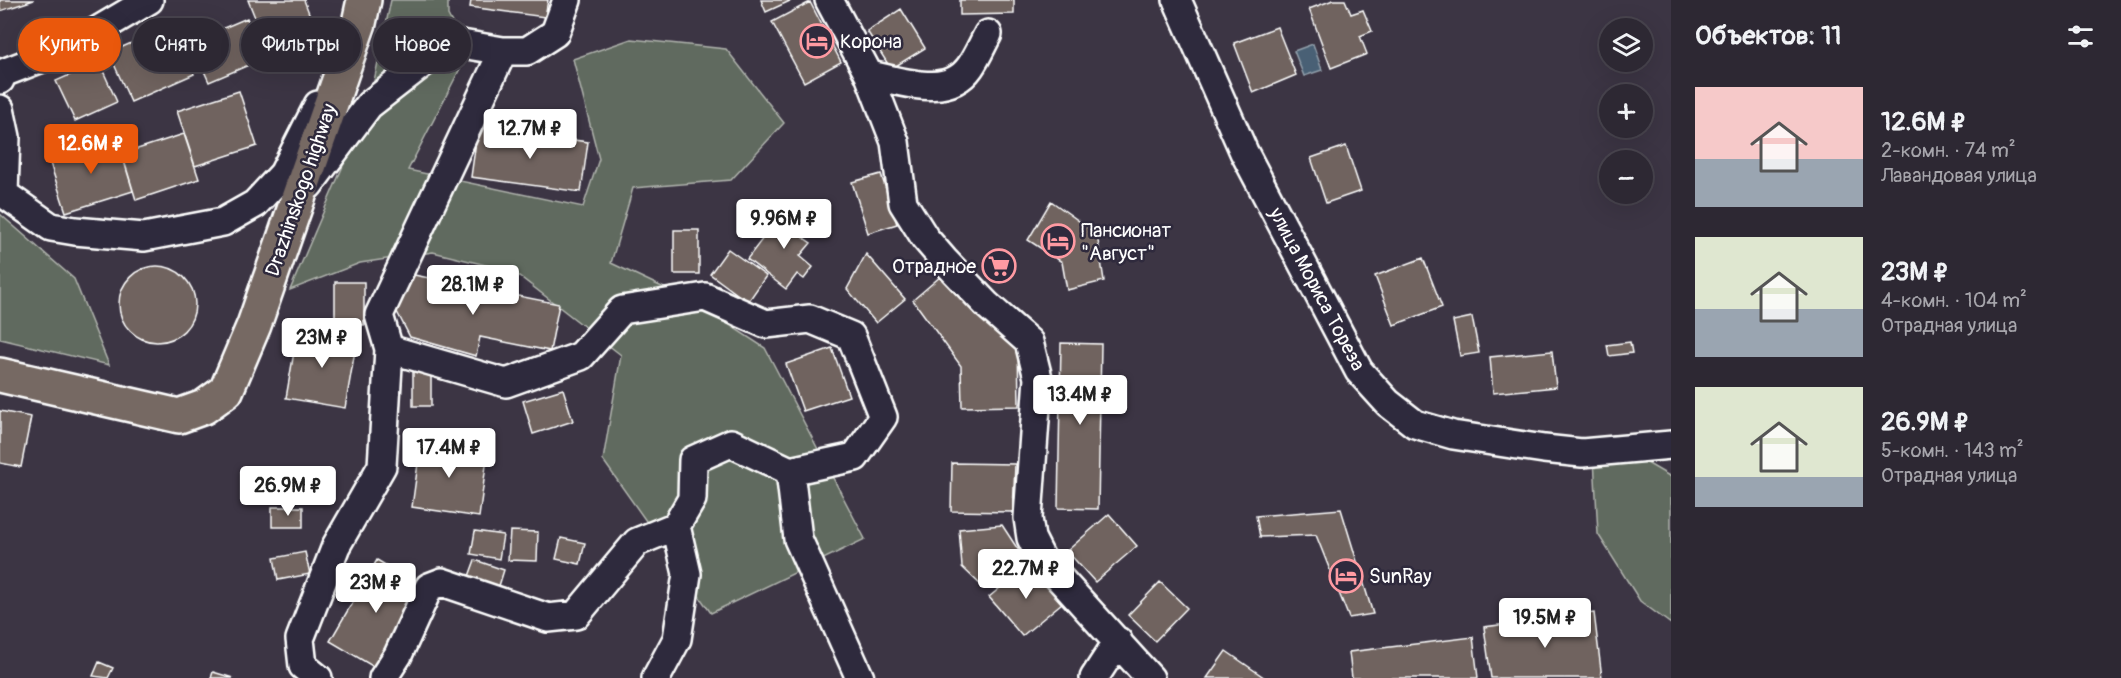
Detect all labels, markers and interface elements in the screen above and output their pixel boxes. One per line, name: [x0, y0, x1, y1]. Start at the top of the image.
chip: Купить: [18, 18, 121, 72]
chip: Снять: [133, 18, 229, 72]
chip: Фильтры: [241, 18, 361, 72]
chip: Новое: [373, 18, 471, 72]
map controls: [1599, 18, 1653, 204]
button: layers: [1599, 18, 1653, 72]
text: Объектов: 11: [1695, 20, 1841, 52]
icon: filters: [2064, 20, 2097, 53]
hotel icon: Корона: [799, 23, 835, 59]
place label: Корона: [840, 29, 902, 54]
button: +: [1599, 84, 1653, 138]
street label: Drazhinskogo highway: [260, 100, 342, 279]
text: 12.6M ₽: [1881, 106, 1967, 138]
pin: 12.7M ₽: [475, 109, 585, 160]
icon: home: [1743, 111, 1815, 183]
text: 12.7M ₽: [498, 116, 562, 141]
pin: 12.6M ₽: [36, 124, 146, 175]
text: 12.6M ₽: [58, 131, 124, 156]
text: 2-комн. · 74 m²: [1881, 138, 2016, 163]
button: −: [1599, 150, 1653, 204]
text: Лавандовая улица: [1881, 163, 2037, 188]
pin: 9.96M ₽: [729, 199, 839, 250]
street label: улица Мориса Тореза: [1263, 202, 1371, 375]
text: 9.96M ₽: [750, 206, 818, 231]
place label: Пансионат "Август": [1081, 218, 1171, 266]
hotel icon: Пансионат "Август": [1040, 223, 1076, 259]
supermarket icon: Отрадное: [981, 248, 1017, 284]
place label: Отрадное: [892, 254, 976, 279]
text: 23M ₽: [1881, 256, 1949, 288]
icon: home: [1743, 261, 1815, 333]
pin: 28.1M ₽: [418, 265, 528, 316]
text: 28.1M ₽: [441, 272, 505, 297]
text: 4-комн. · 104 m²: [1881, 288, 2027, 313]
text: Отрадная улица: [1881, 313, 2017, 338]
pin: 23M ₽: [280, 318, 364, 369]
text: 23M ₽: [296, 325, 348, 350]
pin: 13.4M ₽: [1025, 375, 1135, 426]
text: 13.4M ₽: [1047, 382, 1113, 407]
text: 26.9M ₽: [1881, 406, 1970, 438]
icon: home: [1743, 411, 1815, 483]
pin: 17.4M ₽: [394, 428, 504, 479]
text: 17.4M ₽: [416, 435, 482, 460]
text: 5-комн. · 143 m²: [1881, 438, 2024, 463]
text: Отрадная улица: [1881, 463, 2017, 488]
pin: 26.9M ₽: [233, 466, 343, 517]
text: 26.9M ₽: [254, 473, 322, 498]
pin: 22.7M ₽: [971, 549, 1081, 600]
text: 22.7M ₽: [992, 556, 1060, 581]
hotel icon: SunRay: [1328, 558, 1364, 594]
pin: 23M ₽: [334, 563, 418, 614]
place label: SunRay: [1369, 564, 1432, 589]
text: 23M ₽: [350, 570, 402, 595]
pin: 19.5M ₽: [1490, 598, 1600, 649]
text: 19.5M ₽: [1513, 605, 1577, 630]

